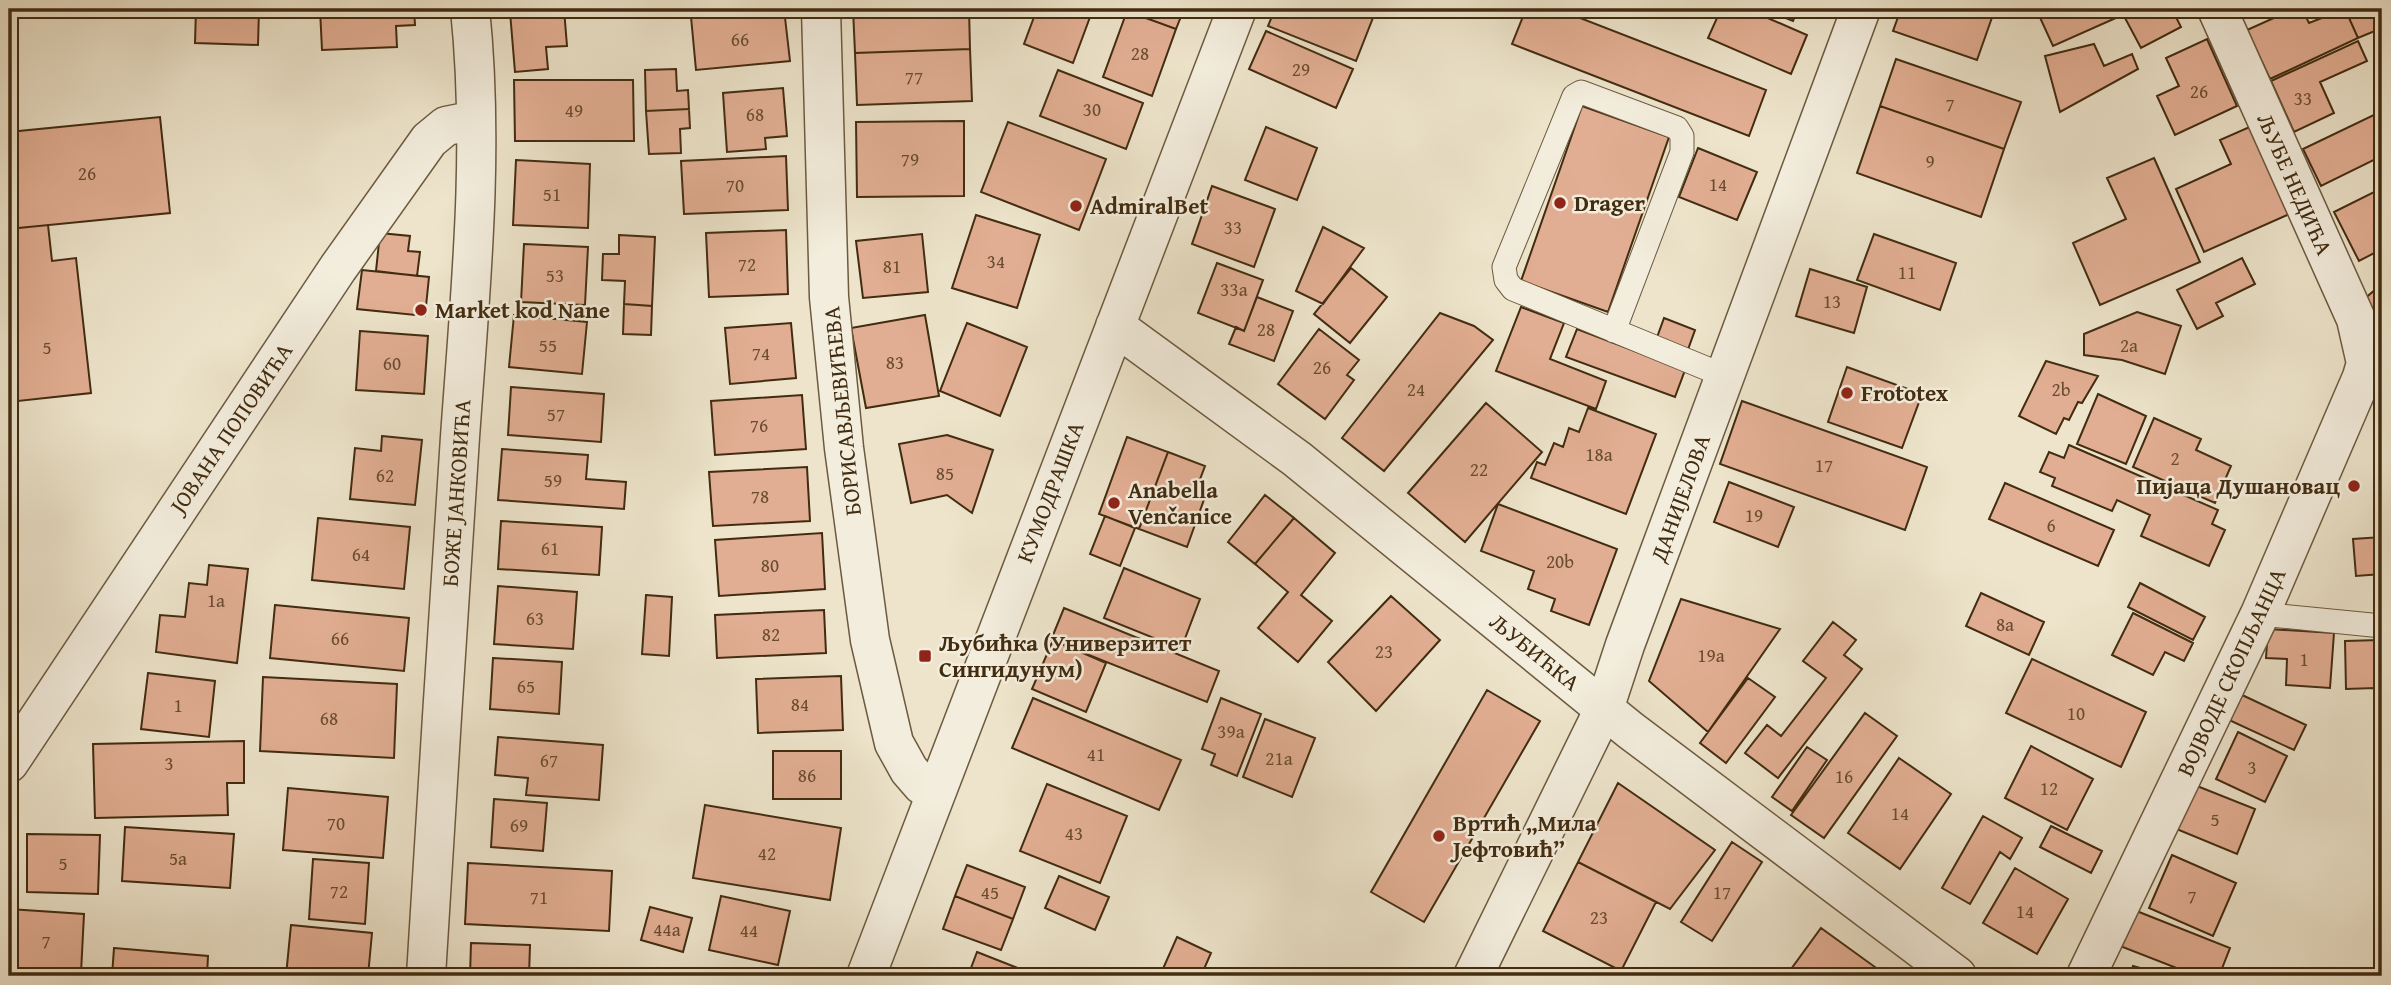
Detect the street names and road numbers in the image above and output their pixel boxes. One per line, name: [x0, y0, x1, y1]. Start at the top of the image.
street label: ЉУБЕ НЕДИЋА: [2249, 108, 2341, 260]
street label: БОРИСАВЉЕВИЋЕВА: [814, 305, 869, 517]
street label: ЈОВАНА ПОПОВИЋА: [159, 336, 300, 522]
street label: БОЖЕ ЈАНКОВИЋА: [432, 398, 479, 588]
street label: КУМОДРАШКА: [1008, 417, 1092, 567]
street label: ДАНИЈЕЛОВА: [1641, 429, 1718, 567]
street label: ВОЈВОДЕ СКОПЉАНЦА: [2168, 562, 2293, 781]
street label: ЉУБИЋКА: [1483, 605, 1588, 698]

